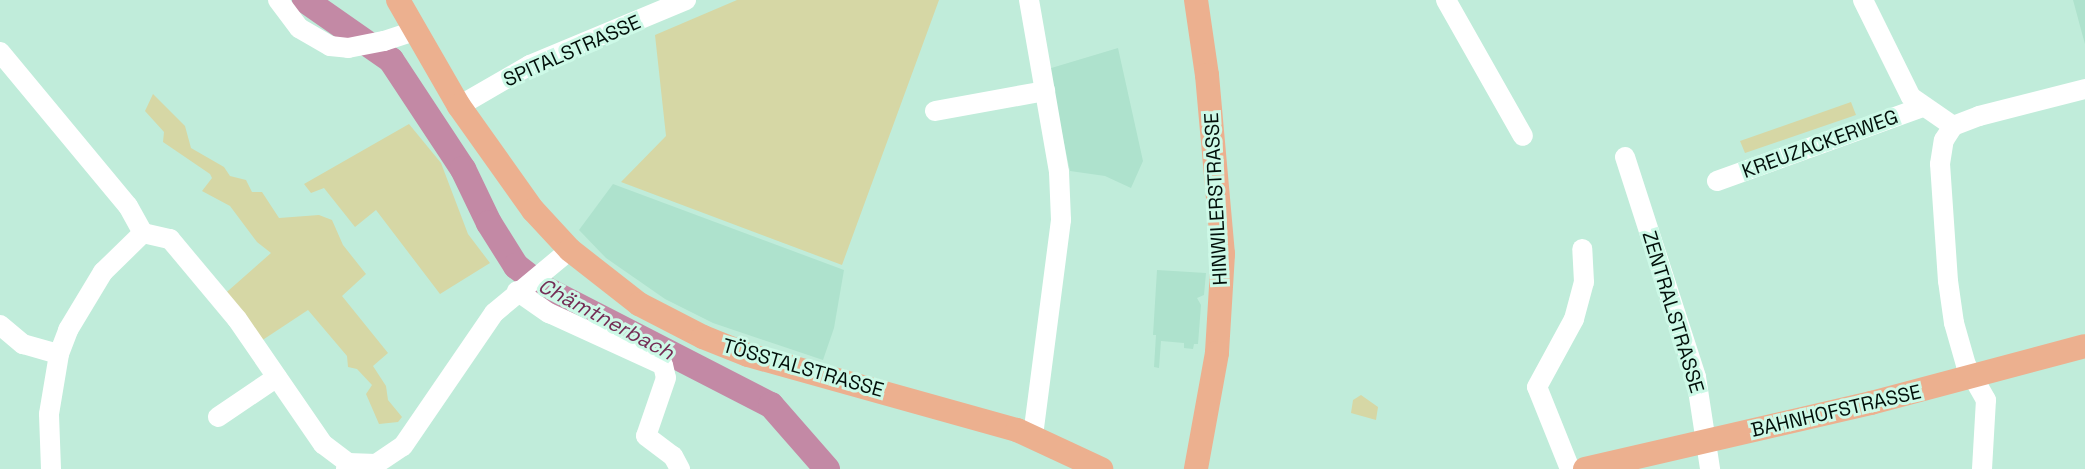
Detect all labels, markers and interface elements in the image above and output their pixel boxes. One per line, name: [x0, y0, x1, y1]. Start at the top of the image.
street label: SPITALSTRASSE: [500, 10, 644, 92]
street label: KREUZACKERWEG: [1739, 105, 1901, 183]
street label: HINWILERSTRASSE: [1199, 112, 1233, 286]
street label: ZENTRALSTRASSE: [1637, 228, 1709, 396]
water label: Chämtnerbach: [534, 273, 678, 365]
street label: TÖSSTALSTRASSE: [720, 334, 886, 402]
street label: BAHNHOFSTRASSE: [1749, 380, 1923, 442]

